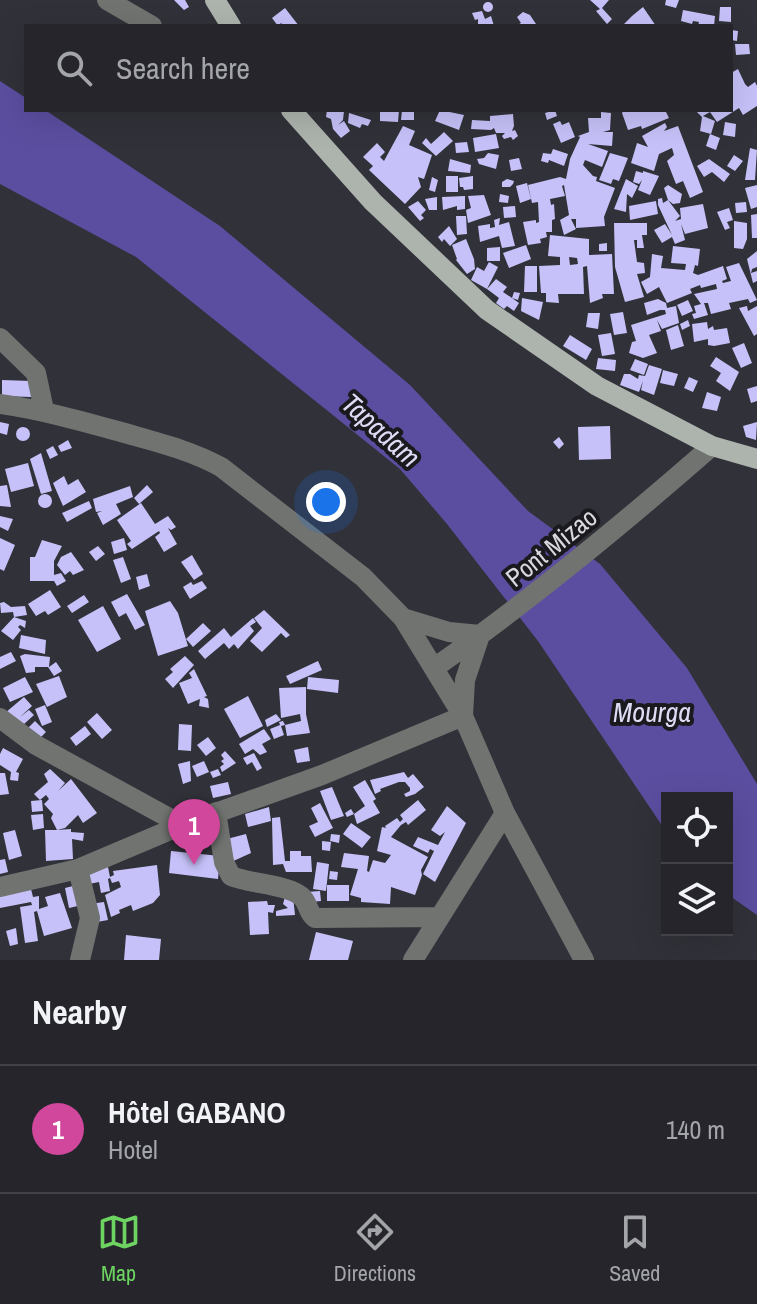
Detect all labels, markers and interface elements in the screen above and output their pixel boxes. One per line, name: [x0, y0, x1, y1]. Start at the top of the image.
search box: [24, 24, 733, 112]
icon: search: [52, 46, 96, 90]
text: Search here: [116, 48, 250, 88]
water label: Tapadam: [333, 384, 429, 476]
your location: [306, 482, 346, 522]
street label: Pont Mizao: [498, 499, 604, 595]
water label: Mourga: [613, 693, 691, 731]
map controls: [661, 792, 733, 936]
button: locate: [661, 792, 733, 864]
pin: 1: [168, 799, 220, 865]
button: layers: [661, 864, 733, 936]
text: Nearby: [32, 989, 127, 1035]
text: Hôtel GABANO: [108, 1092, 286, 1132]
text: 1: [52, 1112, 64, 1147]
text: 140 m: [666, 1112, 725, 1147]
text: Hotel: [108, 1132, 158, 1167]
tab: Map: [97, 1210, 141, 1288]
tab: Directions: [334, 1210, 416, 1288]
tab: Saved: [609, 1210, 660, 1288]

